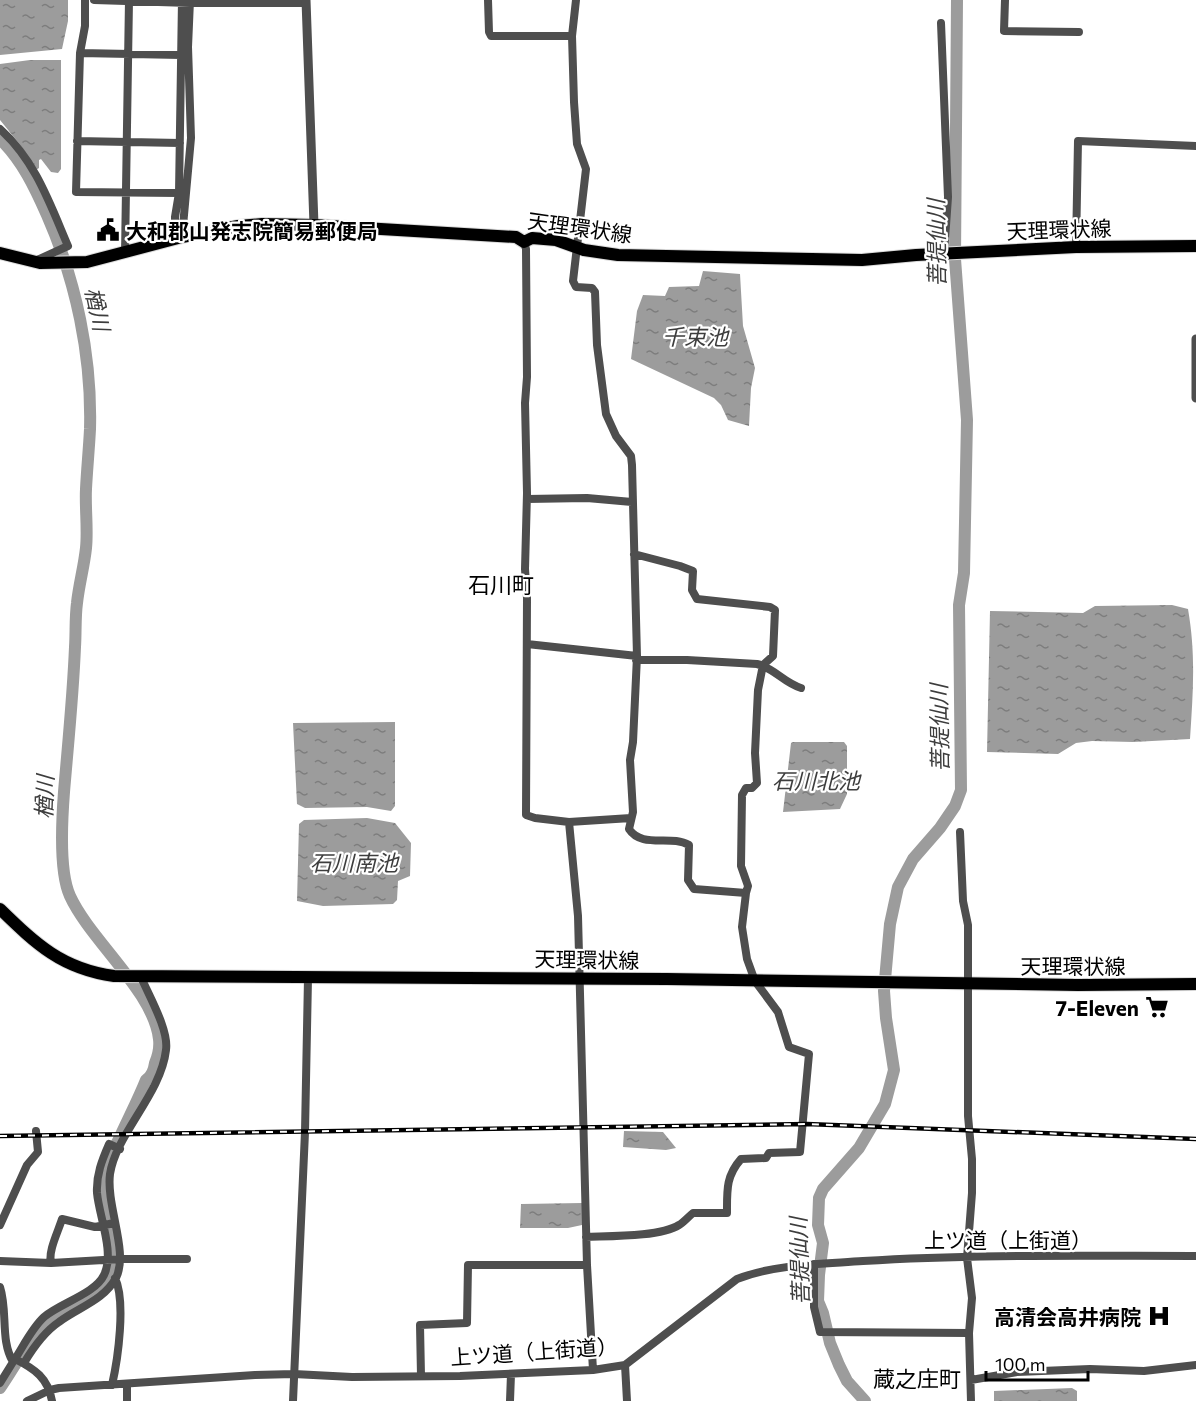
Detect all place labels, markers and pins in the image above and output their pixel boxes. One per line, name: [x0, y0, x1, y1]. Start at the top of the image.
public building icon: 大和郡山発志院簡易郵便局: [95, 217, 121, 243]
place label: 大和郡山発志院簡易郵便局: [126, 218, 378, 243]
supermarket icon: 7-Eleven: [1144, 994, 1170, 1020]
place label: 7-Eleven: [1055, 995, 1139, 1020]
hospital icon: 高清会高井病院: [1146, 1303, 1172, 1329]
place label: 高清会高井病院: [994, 1304, 1141, 1329]

